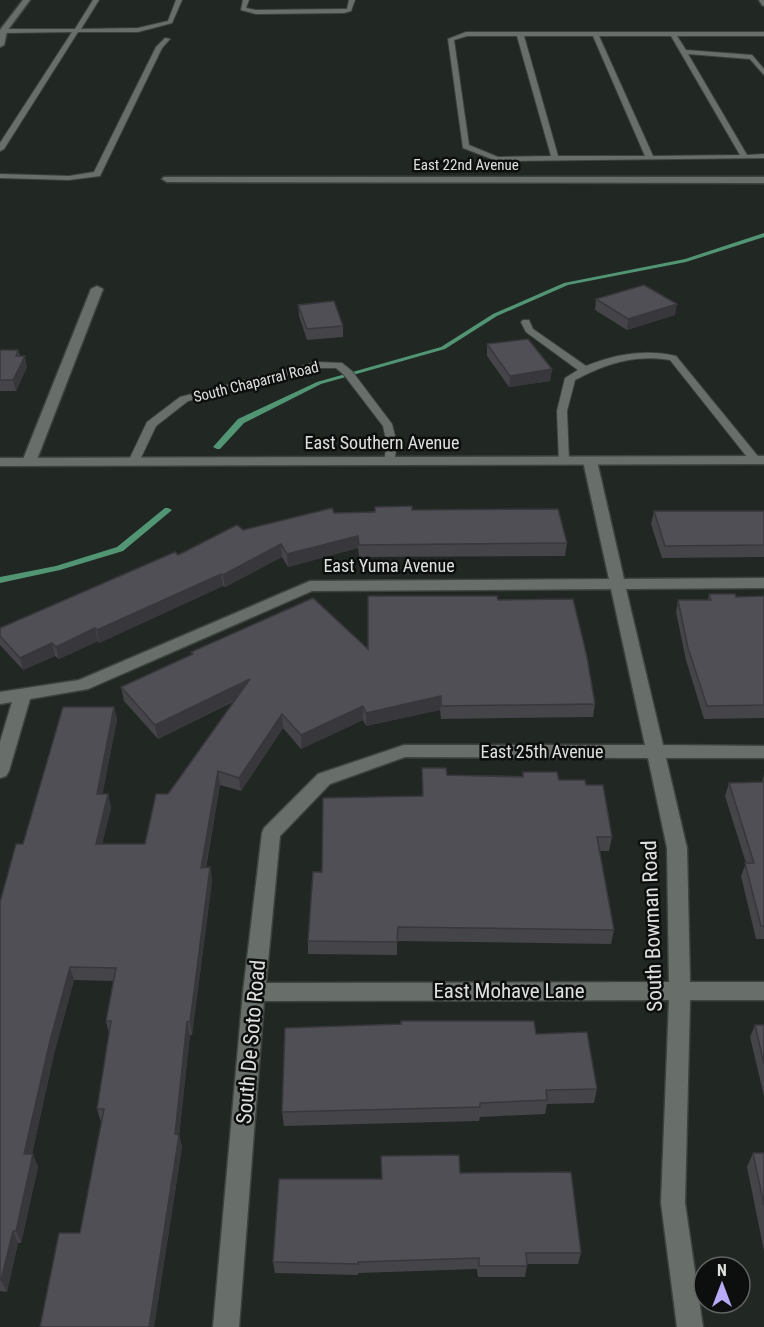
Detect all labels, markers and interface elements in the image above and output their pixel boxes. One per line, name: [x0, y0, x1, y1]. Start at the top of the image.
street label: East 22nd Avenue: [413, 156, 519, 174]
street label: South Chaparral Road: [192, 358, 320, 406]
street label: East Southern Avenue: [305, 432, 459, 453]
street label: East Yuma Avenue: [323, 555, 455, 576]
street label: East 25th Avenue: [481, 741, 603, 762]
street label: South Bowman Road: [637, 840, 667, 1012]
street label: South De Soto Road: [232, 959, 270, 1125]
street label: East Mohave Lane: [433, 979, 585, 1003]
north arrow: [692, 1255, 752, 1315]
text: N: [717, 1261, 727, 1280]

